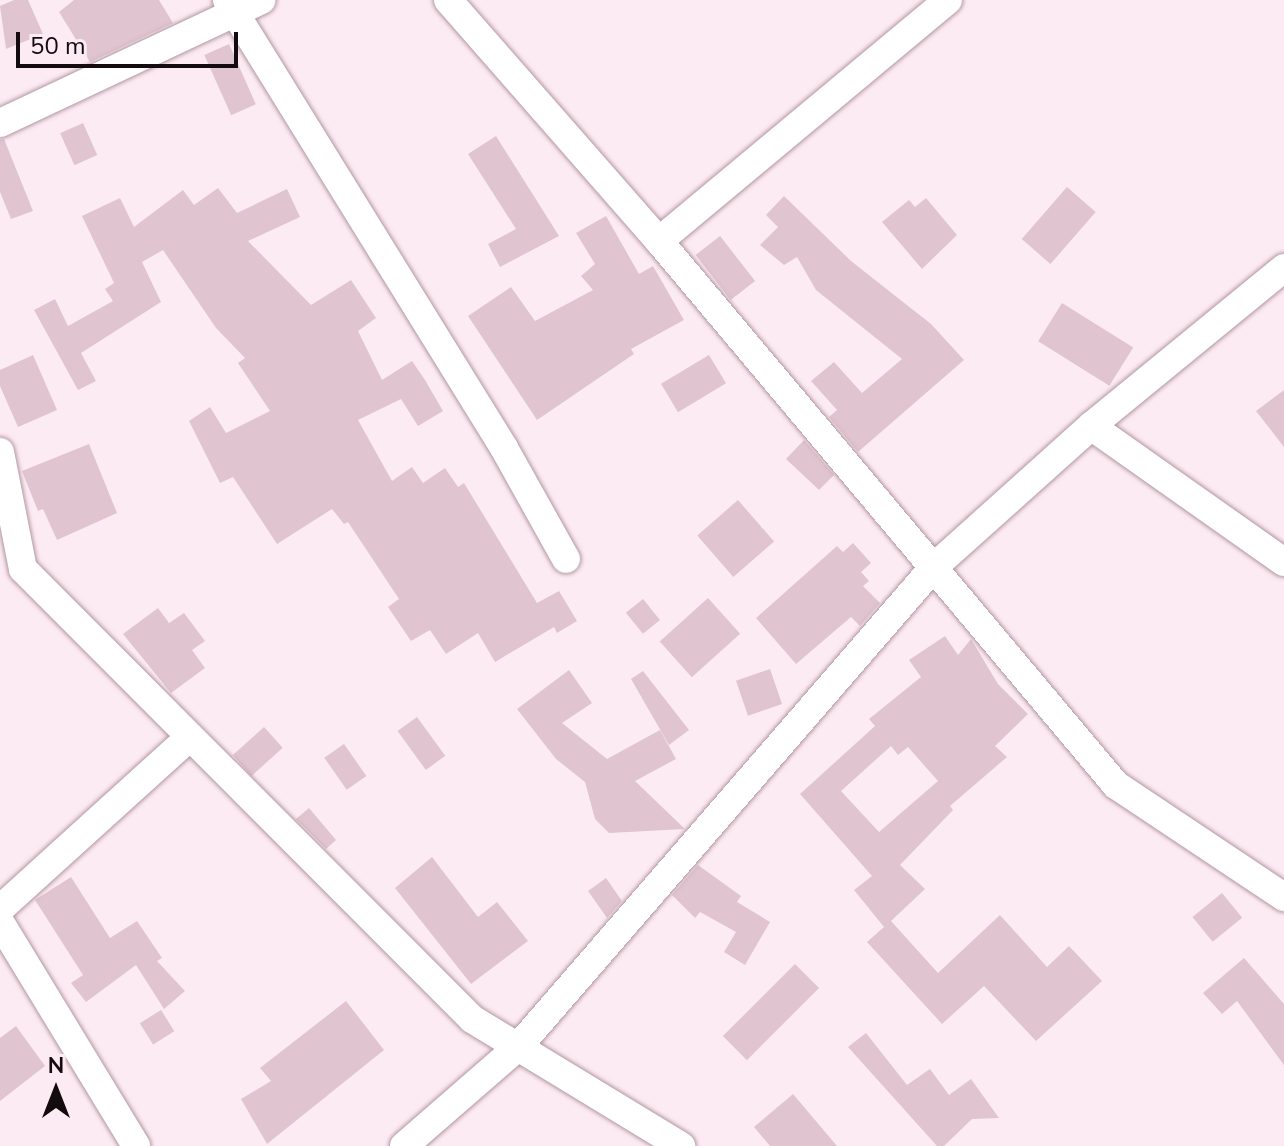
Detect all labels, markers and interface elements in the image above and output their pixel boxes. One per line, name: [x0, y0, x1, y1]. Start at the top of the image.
scale bar: [20, 16, 242, 66]
text: 50 m: [30, 30, 86, 62]
north arrow: [16, 1050, 96, 1130]
text: N: [48, 1051, 64, 1081]

